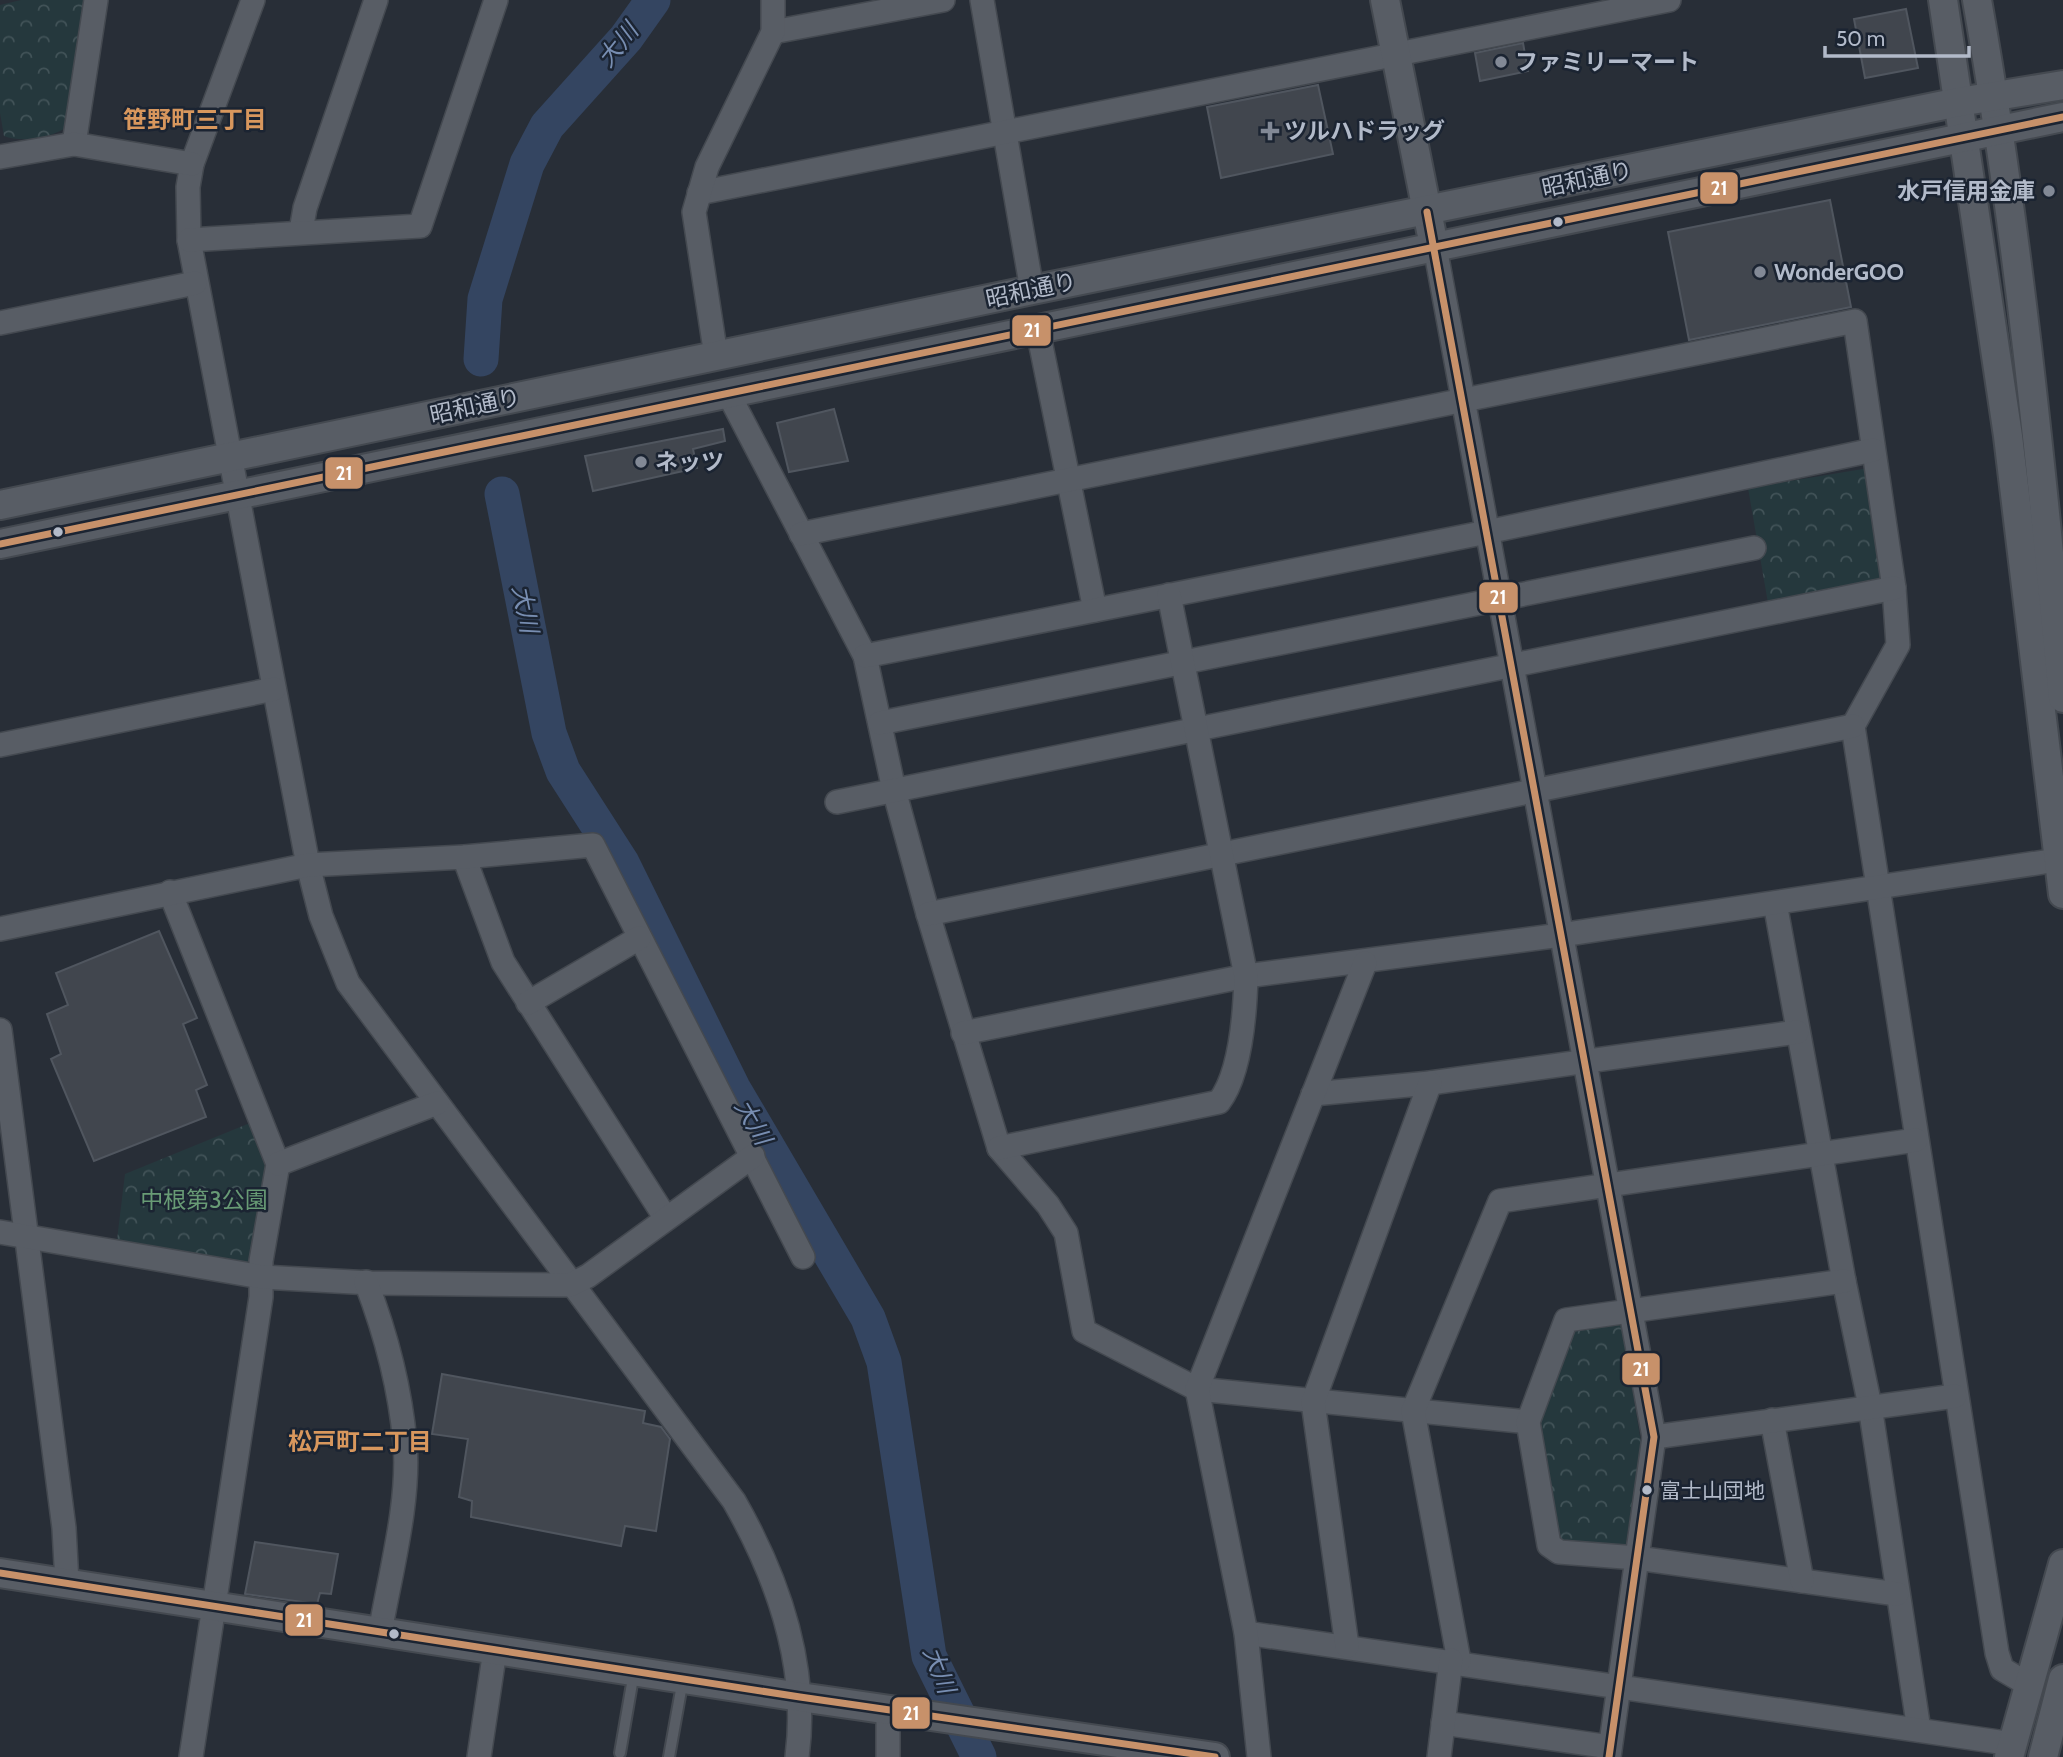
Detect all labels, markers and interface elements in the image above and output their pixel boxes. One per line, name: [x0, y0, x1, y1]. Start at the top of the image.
scale bar: [1825, 14, 1968, 58]
water label: 大川: [591, 15, 646, 72]
text: 50 m: [1836, 26, 1885, 51]
place label: ファミリーマート: [1515, 48, 1699, 76]
marker: ファミリーマート: [1493, 54, 1509, 70]
district label: 笹野町三丁目: [123, 105, 267, 134]
place label: ツルハドラッグ: [1284, 117, 1445, 145]
marker: ツルハドラッグ: [1262, 123, 1278, 139]
street label: 昭和通り: [1539, 156, 1635, 202]
line badge: 21: [1699, 171, 1739, 205]
text: 21: [1710, 177, 1728, 200]
place label: 水戸信用金庫: [1897, 177, 2035, 205]
marker: 水戸信用金庫: [2041, 183, 2057, 199]
unlabelled marker: [1551, 215, 1565, 229]
place label: WonderGOO: [1774, 258, 1904, 286]
marker: WonderGOO: [1752, 264, 1768, 280]
street label: 昭和通り: [983, 267, 1079, 313]
line badge: 21: [1011, 314, 1052, 347]
text: 21: [1023, 319, 1041, 342]
street label: 昭和通り: [427, 383, 523, 429]
place label: ネッツ: [655, 448, 724, 476]
marker: ネッツ: [633, 454, 649, 470]
line badge: 21: [324, 456, 364, 490]
text: 21: [335, 462, 353, 485]
unlabelled marker: [51, 525, 65, 539]
line badge: 21: [1478, 581, 1519, 614]
water label: 大川: [507, 583, 545, 638]
text: 21: [1489, 586, 1507, 609]
water label: 大川: [729, 1094, 779, 1152]
park label: 中根第3公園: [140, 1186, 268, 1214]
line badge: 21: [1621, 1352, 1661, 1386]
text: 21: [1632, 1358, 1650, 1381]
district label: 松戸町二丁目: [288, 1427, 432, 1456]
place label: 富士山団地: [1660, 1478, 1765, 1503]
marker: 富士山団地: [1640, 1483, 1654, 1497]
line badge: 21: [284, 1603, 324, 1637]
text: 21: [295, 1609, 313, 1632]
unlabelled marker: [387, 1627, 401, 1641]
water label: 大川: [917, 1642, 963, 1700]
line badge: 21: [891, 1696, 931, 1730]
text: 21: [902, 1702, 920, 1725]

